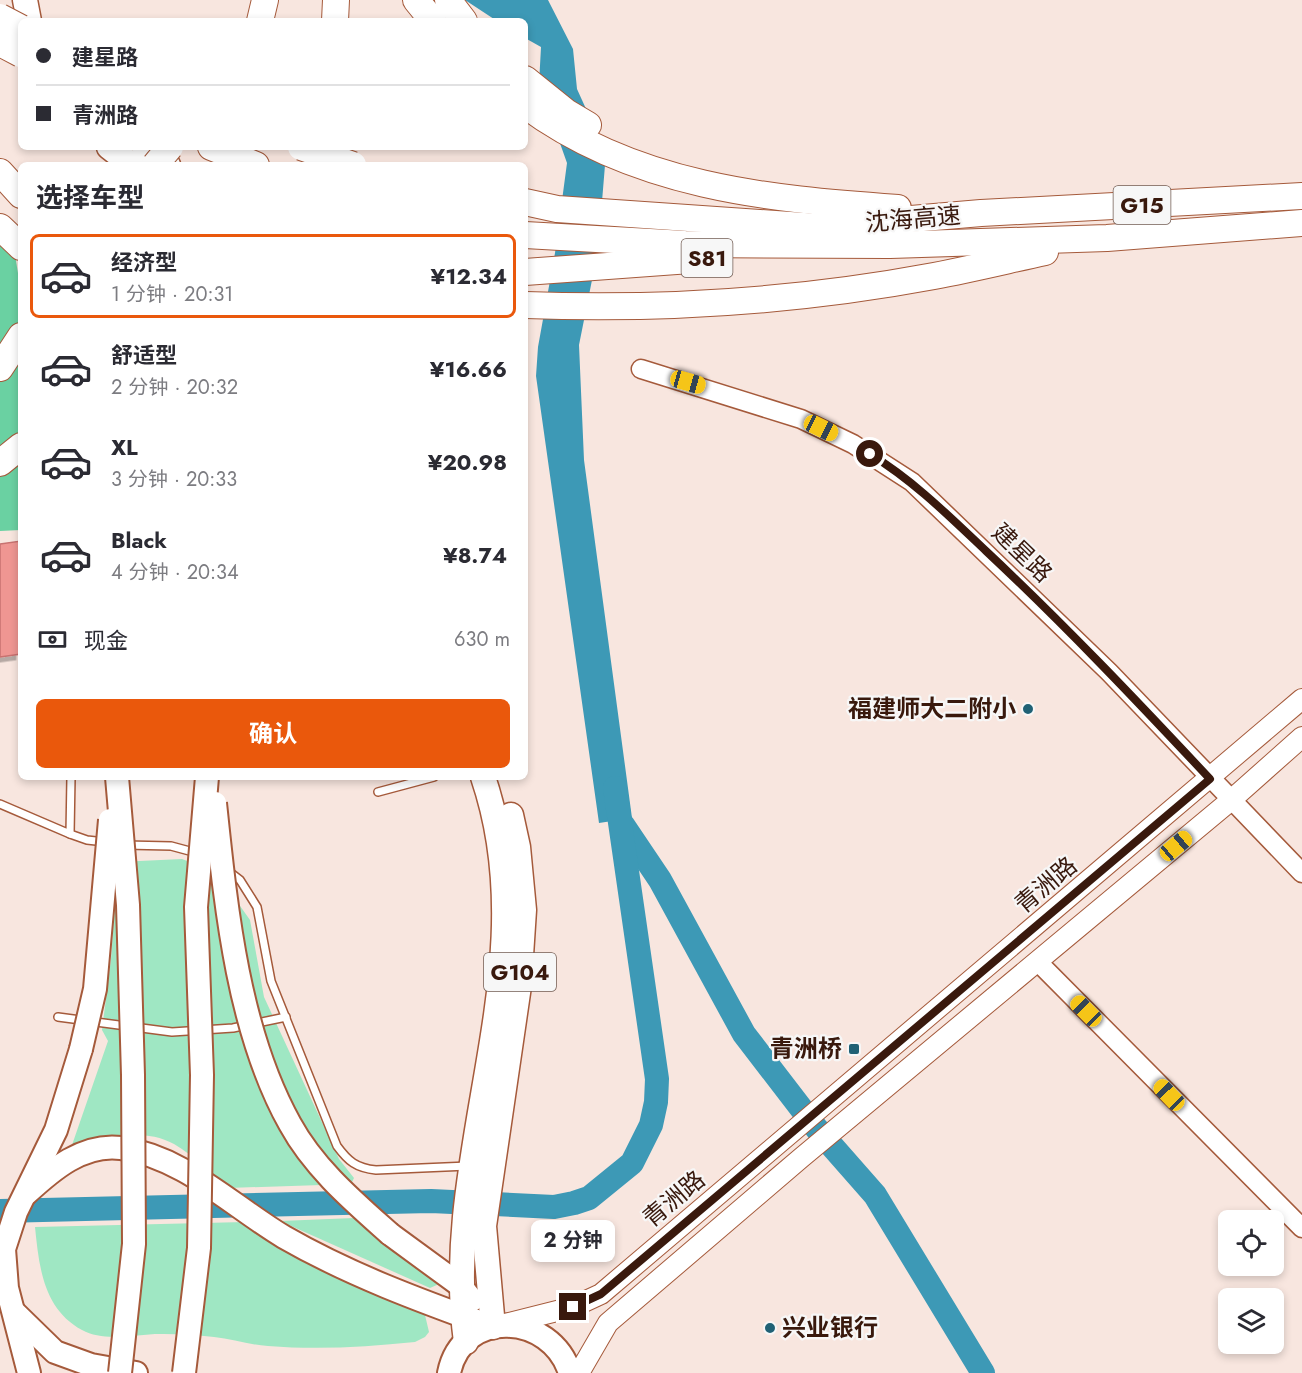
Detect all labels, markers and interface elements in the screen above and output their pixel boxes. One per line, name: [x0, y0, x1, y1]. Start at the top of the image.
text: 建星路: [72, 41, 138, 73]
text: 青洲路: [72, 99, 138, 131]
text: 选择车型: [36, 178, 144, 217]
road number: G15: [1114, 186, 1170, 224]
street label: 沈海高速: [864, 197, 962, 240]
road number: S81: [682, 239, 732, 277]
text: 经济型: [111, 246, 177, 278]
icon: car: [39, 249, 93, 303]
text: ¥12.34: [431, 260, 507, 292]
text: 1 分钟 · 20:31: [111, 280, 233, 309]
text: 舒适型: [111, 339, 177, 371]
icon: car: [39, 342, 93, 396]
text: ¥16.66: [430, 353, 507, 385]
car: [668, 368, 708, 396]
text: 2 分钟 · 20:32: [111, 373, 238, 402]
car: [801, 412, 841, 444]
text: XL: [111, 431, 138, 463]
icon: car: [39, 435, 93, 489]
route start: [856, 440, 883, 467]
text: ¥20.98: [428, 446, 507, 478]
text: 3 分钟 · 20:33: [111, 465, 237, 494]
street label: 建星路: [984, 515, 1060, 590]
text: Black: [111, 524, 167, 556]
icon: car: [39, 528, 93, 582]
text: ¥8.74: [443, 539, 507, 571]
text: 4 分钟 · 20:34: [111, 558, 239, 587]
icon: cash: [36, 623, 69, 656]
text: 现金: [84, 624, 128, 656]
text: 630 m: [454, 625, 510, 654]
place label: 福建师大二附小: [848, 691, 1016, 726]
button: 确认: [36, 699, 510, 768]
marker: 福建师大二附小: [1021, 702, 1035, 716]
car: [1156, 828, 1196, 864]
street label: 青洲路: [1007, 848, 1085, 921]
road number: G104: [484, 953, 556, 991]
car: [1067, 992, 1105, 1030]
place label: 青洲桥: [770, 1031, 842, 1066]
marker: 青洲桥: [847, 1042, 861, 1056]
car: [1150, 1076, 1188, 1114]
street label: 青洲路: [635, 1162, 713, 1235]
map controls: [1218, 1210, 1284, 1354]
button: locate: [1218, 1210, 1284, 1276]
callout: 2 分钟: [531, 1220, 615, 1262]
text: 2 分钟: [543, 1226, 603, 1255]
button: layers: [1218, 1288, 1284, 1354]
route end: [559, 1293, 586, 1320]
place label: 兴业银行: [782, 1310, 878, 1345]
marker: 兴业银行: [763, 1321, 777, 1335]

